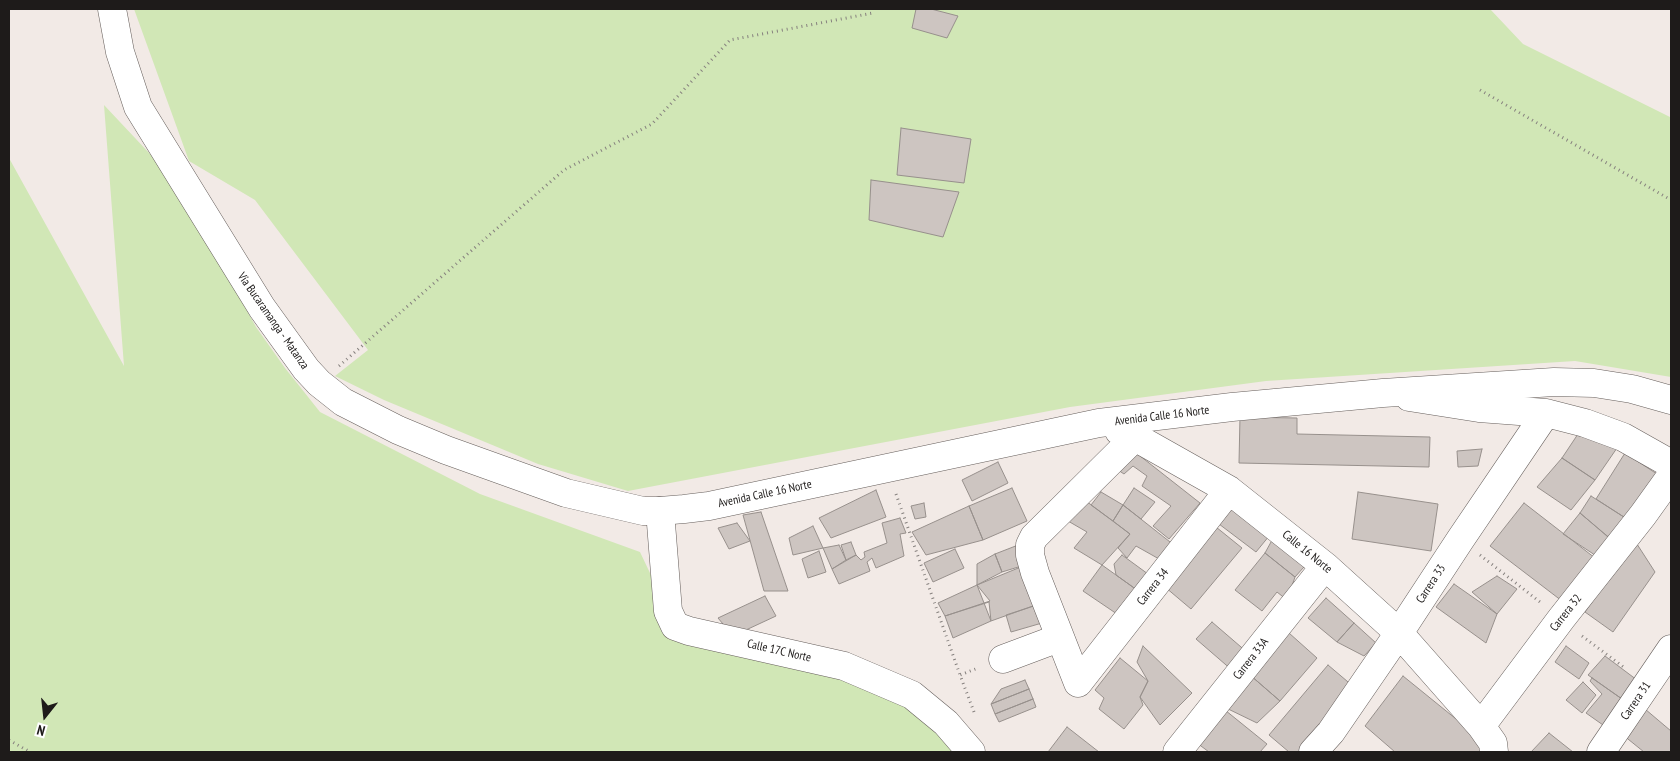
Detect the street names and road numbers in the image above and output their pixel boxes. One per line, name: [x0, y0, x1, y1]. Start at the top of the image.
street label: Vía Bucaramanga - Matanza: [234, 270, 312, 372]
street label: Avenida Calle 16 Norte: [1114, 403, 1210, 429]
street label: Avenida Calle 16 Norte: [717, 477, 813, 511]
street label: Calle 16 Norte: [1279, 528, 1335, 576]
street label: Carrera 33: [1413, 562, 1449, 606]
street label: Carrera 34: [1134, 566, 1172, 608]
street label: Carrera 32: [1547, 592, 1585, 634]
street label: Carrera 33A: [1230, 635, 1272, 683]
street label: Calle 17C Norte: [746, 637, 812, 665]
street label: Carrera 31: [1618, 679, 1654, 723]

